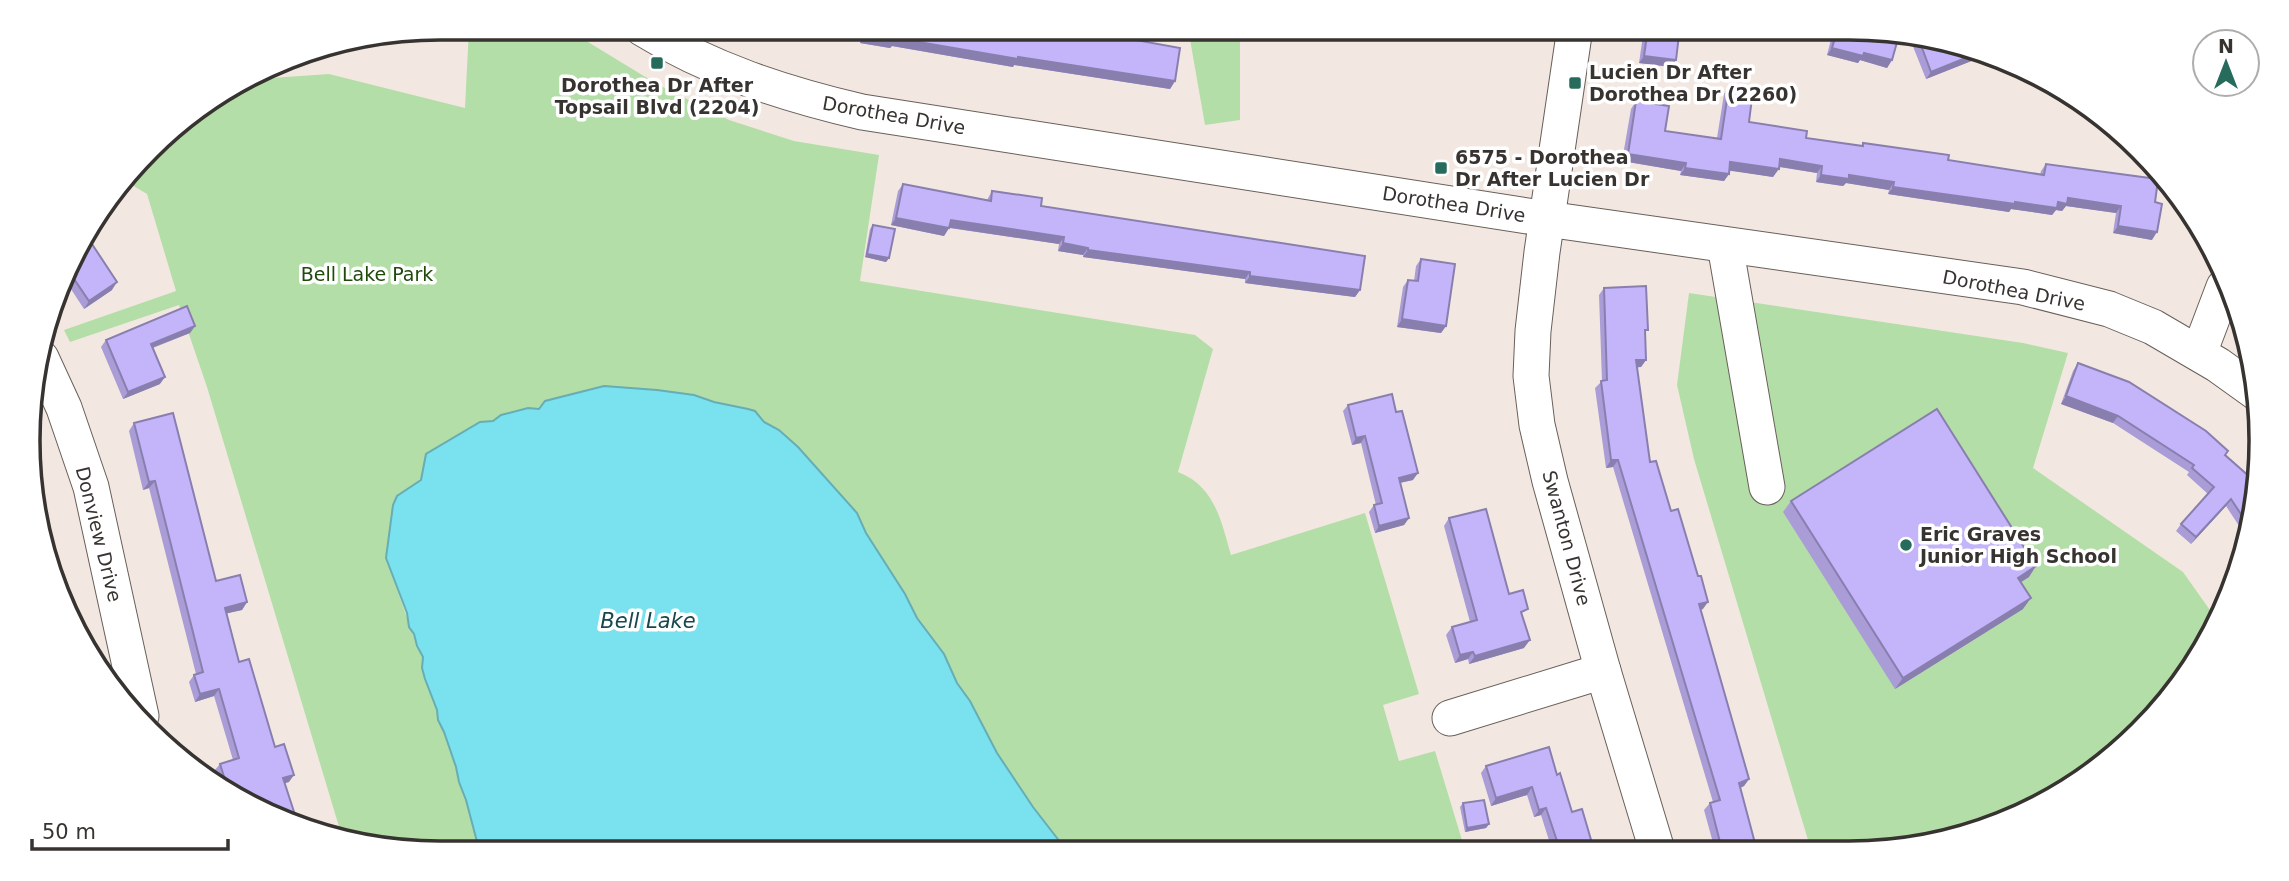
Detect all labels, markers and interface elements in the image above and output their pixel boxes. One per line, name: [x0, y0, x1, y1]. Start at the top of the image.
north arrow: [2191, 28, 2261, 98]
text: N: [2218, 35, 2234, 57]
marker: Dorothea Dr After Topsail Blvd (2204): [649, 55, 665, 71]
place label: Lucien Dr After Dorothea Dr (2260): [1589, 61, 1797, 105]
place label: Dorothea Dr After Topsail Blvd (2204): [555, 74, 759, 118]
marker: Lucien Dr After Dorothea Dr (2260): [1567, 75, 1583, 91]
street label: Dorothea Drive: [821, 92, 967, 138]
place label: 6575 - Dorothea Dr After Lucien Dr: [1455, 146, 1650, 190]
marker: 6575 - Dorothea Dr After Lucien Dr: [1433, 160, 1449, 176]
street label: Dorothea Drive: [1381, 182, 1527, 226]
park label: Bell Lake Park: [301, 263, 433, 285]
street label: Dorothea Drive: [1941, 265, 2087, 315]
street label: Donview Drive: [72, 464, 126, 604]
street label: Swanton Drive: [1538, 468, 1596, 608]
place label: Eric Graves Junior High School: [1918, 523, 2117, 567]
marker: Eric Graves Junior High School: [1898, 537, 1914, 553]
water label: Bell Lake: [600, 609, 696, 633]
scale bar: [32, 808, 228, 852]
text: 50 m: [42, 820, 96, 844]

